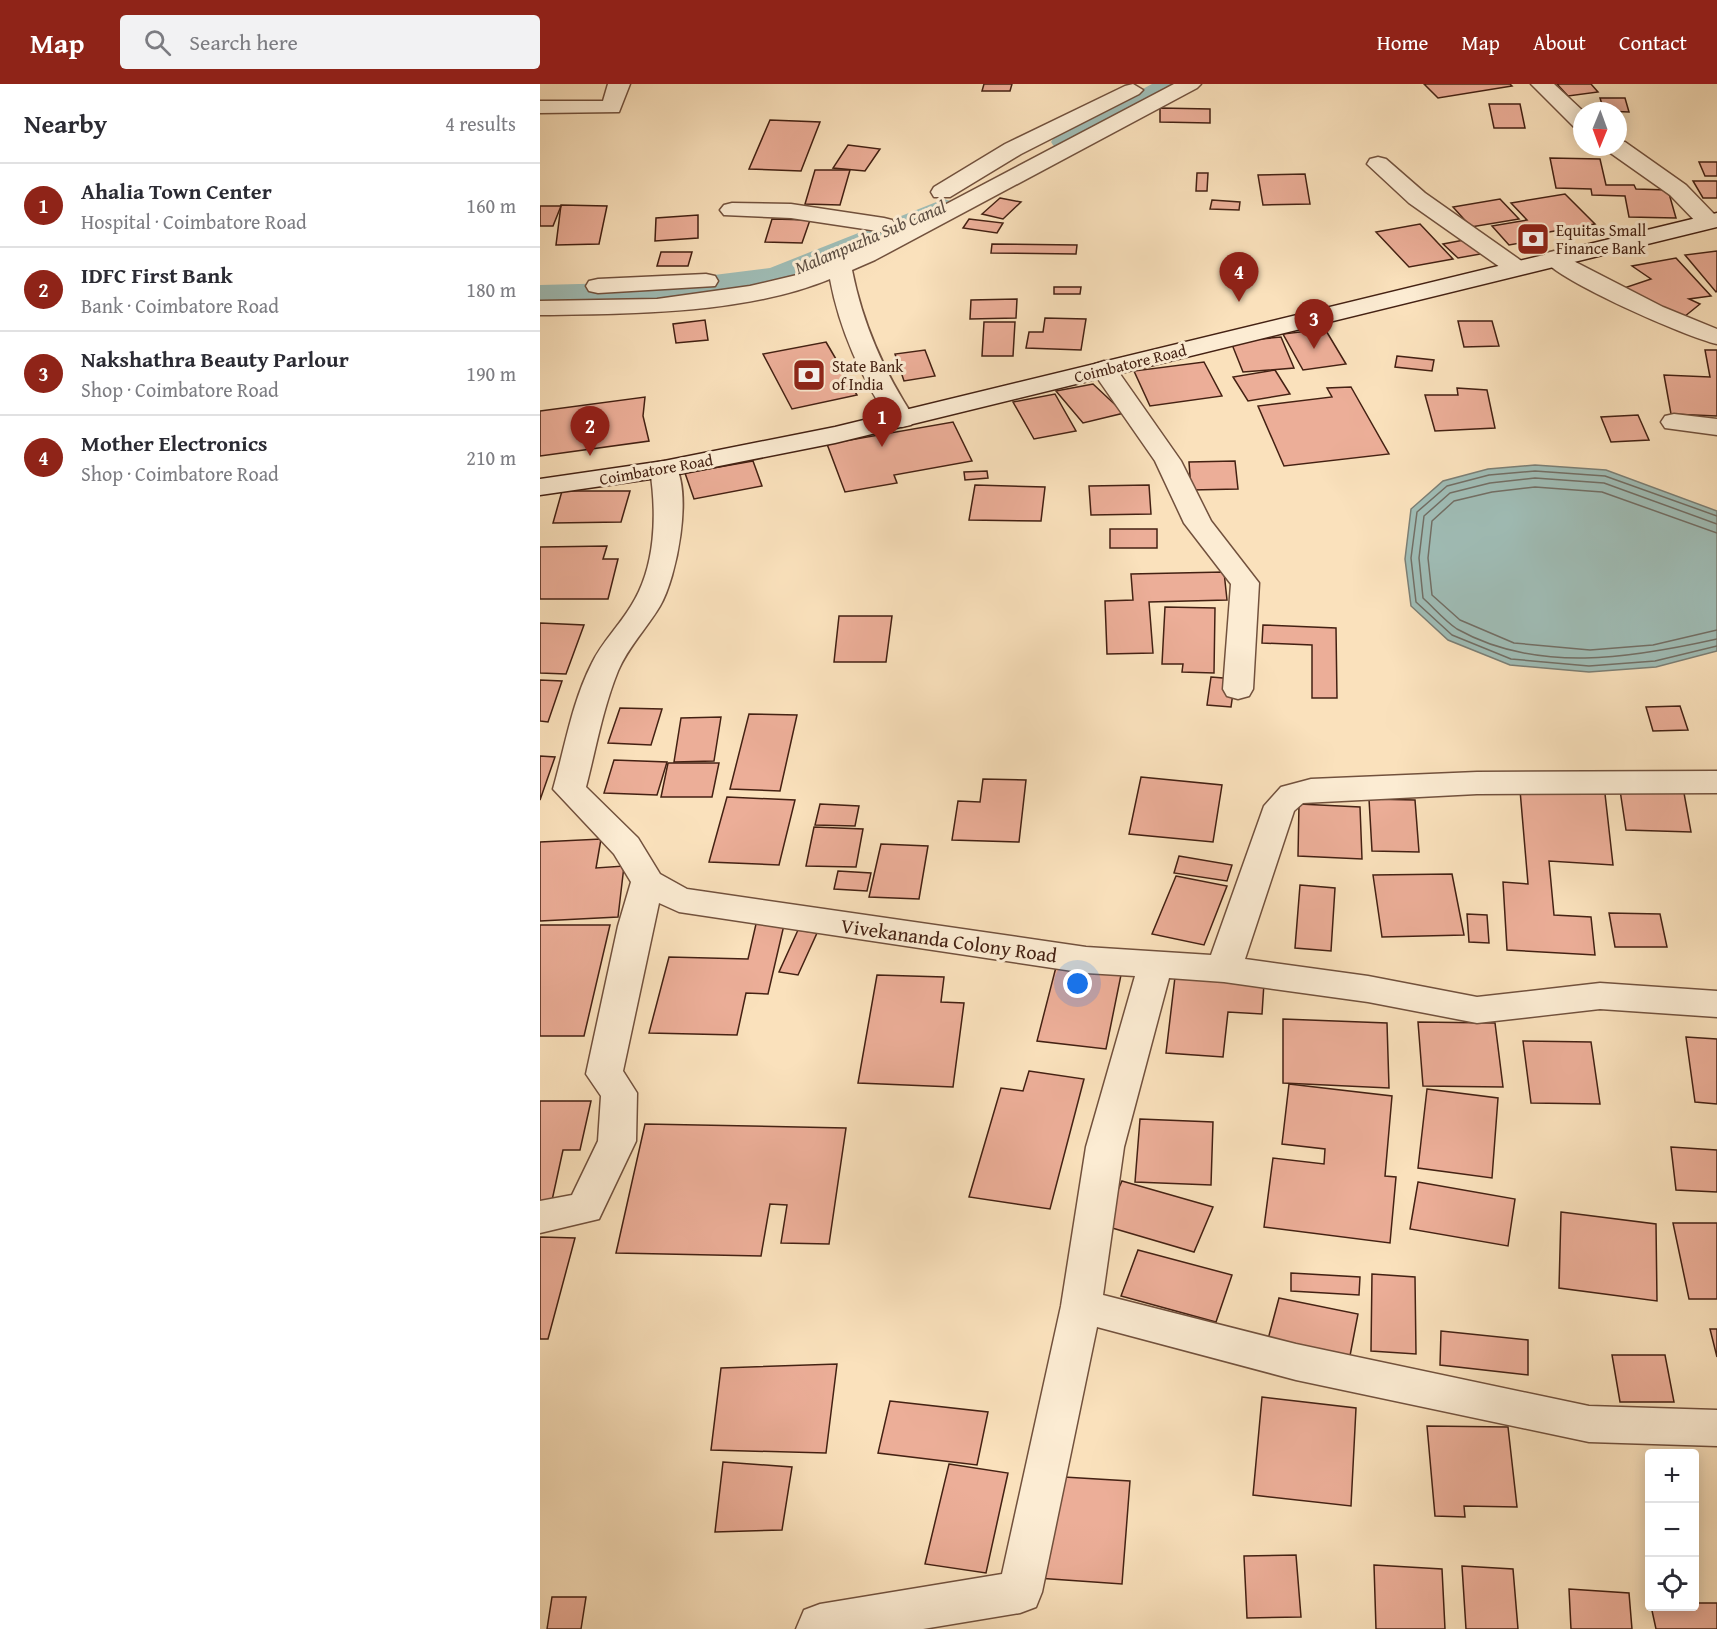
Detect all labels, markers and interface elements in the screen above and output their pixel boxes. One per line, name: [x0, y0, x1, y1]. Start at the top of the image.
search box: [120, 15, 540, 69]
text: Map: [30, 22, 84, 63]
icon: search: [141, 26, 174, 59]
text: Search here: [189, 26, 298, 58]
text: Home: [1377, 27, 1428, 58]
text: Map: [1461, 27, 1500, 58]
text: About: [1533, 27, 1586, 58]
text: Contact: [1619, 27, 1687, 58]
north arrow: [1573, 102, 1627, 156]
text: Nearby: [24, 104, 107, 143]
text: 4 results: [445, 109, 516, 138]
text: Ahalia Town Center: [81, 175, 272, 207]
text: 1: [38, 191, 49, 220]
text: 160 m: [466, 191, 516, 220]
water label: Malampuzha Sub Canal: [790, 193, 950, 281]
text: Hospital · Coimbatore Road: [81, 207, 307, 236]
place label: Equitas Small Finance Bank: [1556, 218, 1647, 260]
bank icon: Equitas Small Finance Bank: [1515, 221, 1551, 257]
pin: 4: [1220, 252, 1258, 302]
text: IDFC First Bank: [81, 259, 233, 291]
text: 2: [38, 275, 49, 304]
text: 180 m: [466, 275, 516, 304]
text: Bank · Coimbatore Road: [81, 291, 279, 320]
pin: 3: [1294, 300, 1334, 349]
street label: Coimbatore Road: [1071, 337, 1189, 389]
text: Nakshathra Beauty Parlour: [81, 343, 349, 375]
place label: State Bank of India: [832, 354, 904, 396]
bank icon: State Bank of India: [791, 357, 827, 393]
text: 3: [38, 359, 49, 388]
text: 190 m: [466, 359, 516, 388]
text: Shop · Coimbatore Road: [81, 375, 279, 404]
pin: 1: [862, 398, 902, 447]
pin: 2: [571, 406, 610, 456]
text: Mother Electronics: [81, 427, 268, 459]
text: 4: [38, 443, 49, 472]
text: 210 m: [466, 443, 516, 472]
street label: Coimbatore Road: [597, 447, 715, 491]
text: Shop · Coimbatore Road: [81, 459, 279, 488]
street label: Vivekananda Colony Road: [839, 910, 1059, 970]
your location: [1063, 969, 1092, 998]
map controls: [1645, 1449, 1699, 1611]
button: +: [1645, 1449, 1699, 1503]
button: −: [1645, 1503, 1699, 1557]
button: locate: [1645, 1557, 1699, 1611]

